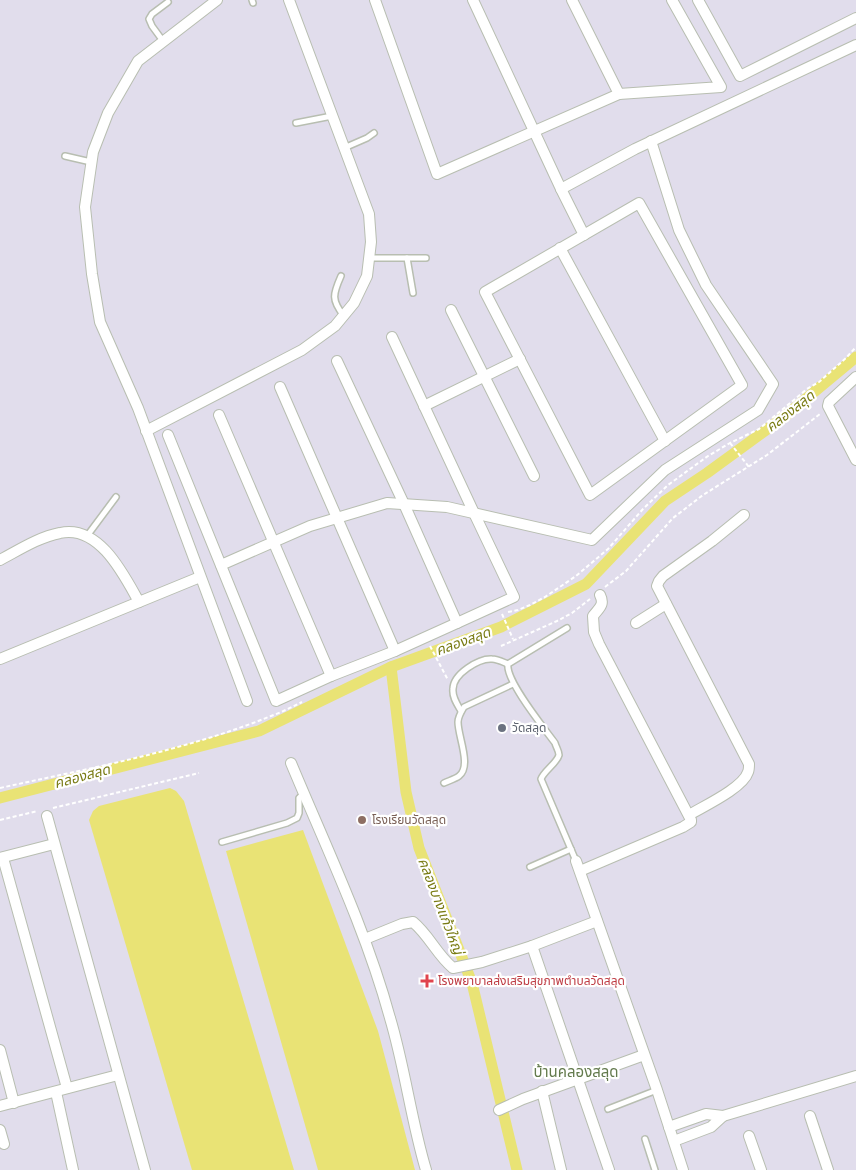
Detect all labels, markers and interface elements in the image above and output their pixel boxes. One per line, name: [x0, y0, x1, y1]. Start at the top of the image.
water label: คลองสลุด: [761, 385, 819, 436]
water label: คลองสลุด: [433, 621, 493, 660]
place label: วัดสลุด: [512, 718, 546, 737]
marker: วัดสลุด: [496, 722, 508, 734]
water label: คลองสลุด: [52, 758, 112, 793]
place label: โรงเรียนวัดสลุด: [372, 810, 446, 829]
marker: โรงเรียนวัดสลุด: [356, 814, 368, 826]
water label: คลองบางแก้วใหญ่: [413, 854, 470, 959]
place label: โรงพยาบาลส่งเสริมสุขภาพตำบลวัดสลุด: [438, 971, 625, 990]
marker: โรงพยาบาลส่งเสริมสุขภาพตำบลวัดสลุด: [420, 974, 434, 988]
district label: บ้านคลองสลุด: [533, 1060, 619, 1083]

